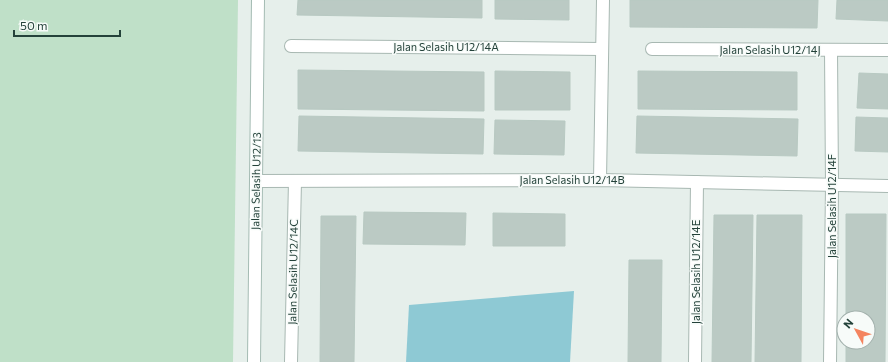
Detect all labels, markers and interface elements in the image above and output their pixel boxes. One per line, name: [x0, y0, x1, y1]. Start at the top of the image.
scale bar: [14, 12, 120, 38]
text: 50 m: [20, 18, 48, 32]
street label: Jalan Selasih U12/14A: [393, 40, 499, 54]
street label: Jalan Selasih U12/14J: [719, 43, 821, 57]
street label: Jalan Selasih U12/13: [248, 132, 264, 230]
street label: Jalan Selasih U12/14F: [825, 154, 839, 258]
street label: Jalan Selasih U12/14B: [519, 173, 625, 187]
street label: Jalan Selasih U12/14C: [285, 219, 301, 325]
street label: Jalan Selasih U12/14E: [689, 220, 703, 324]
north arrow: [836, 310, 876, 350]
text: N: [840, 316, 856, 331]

